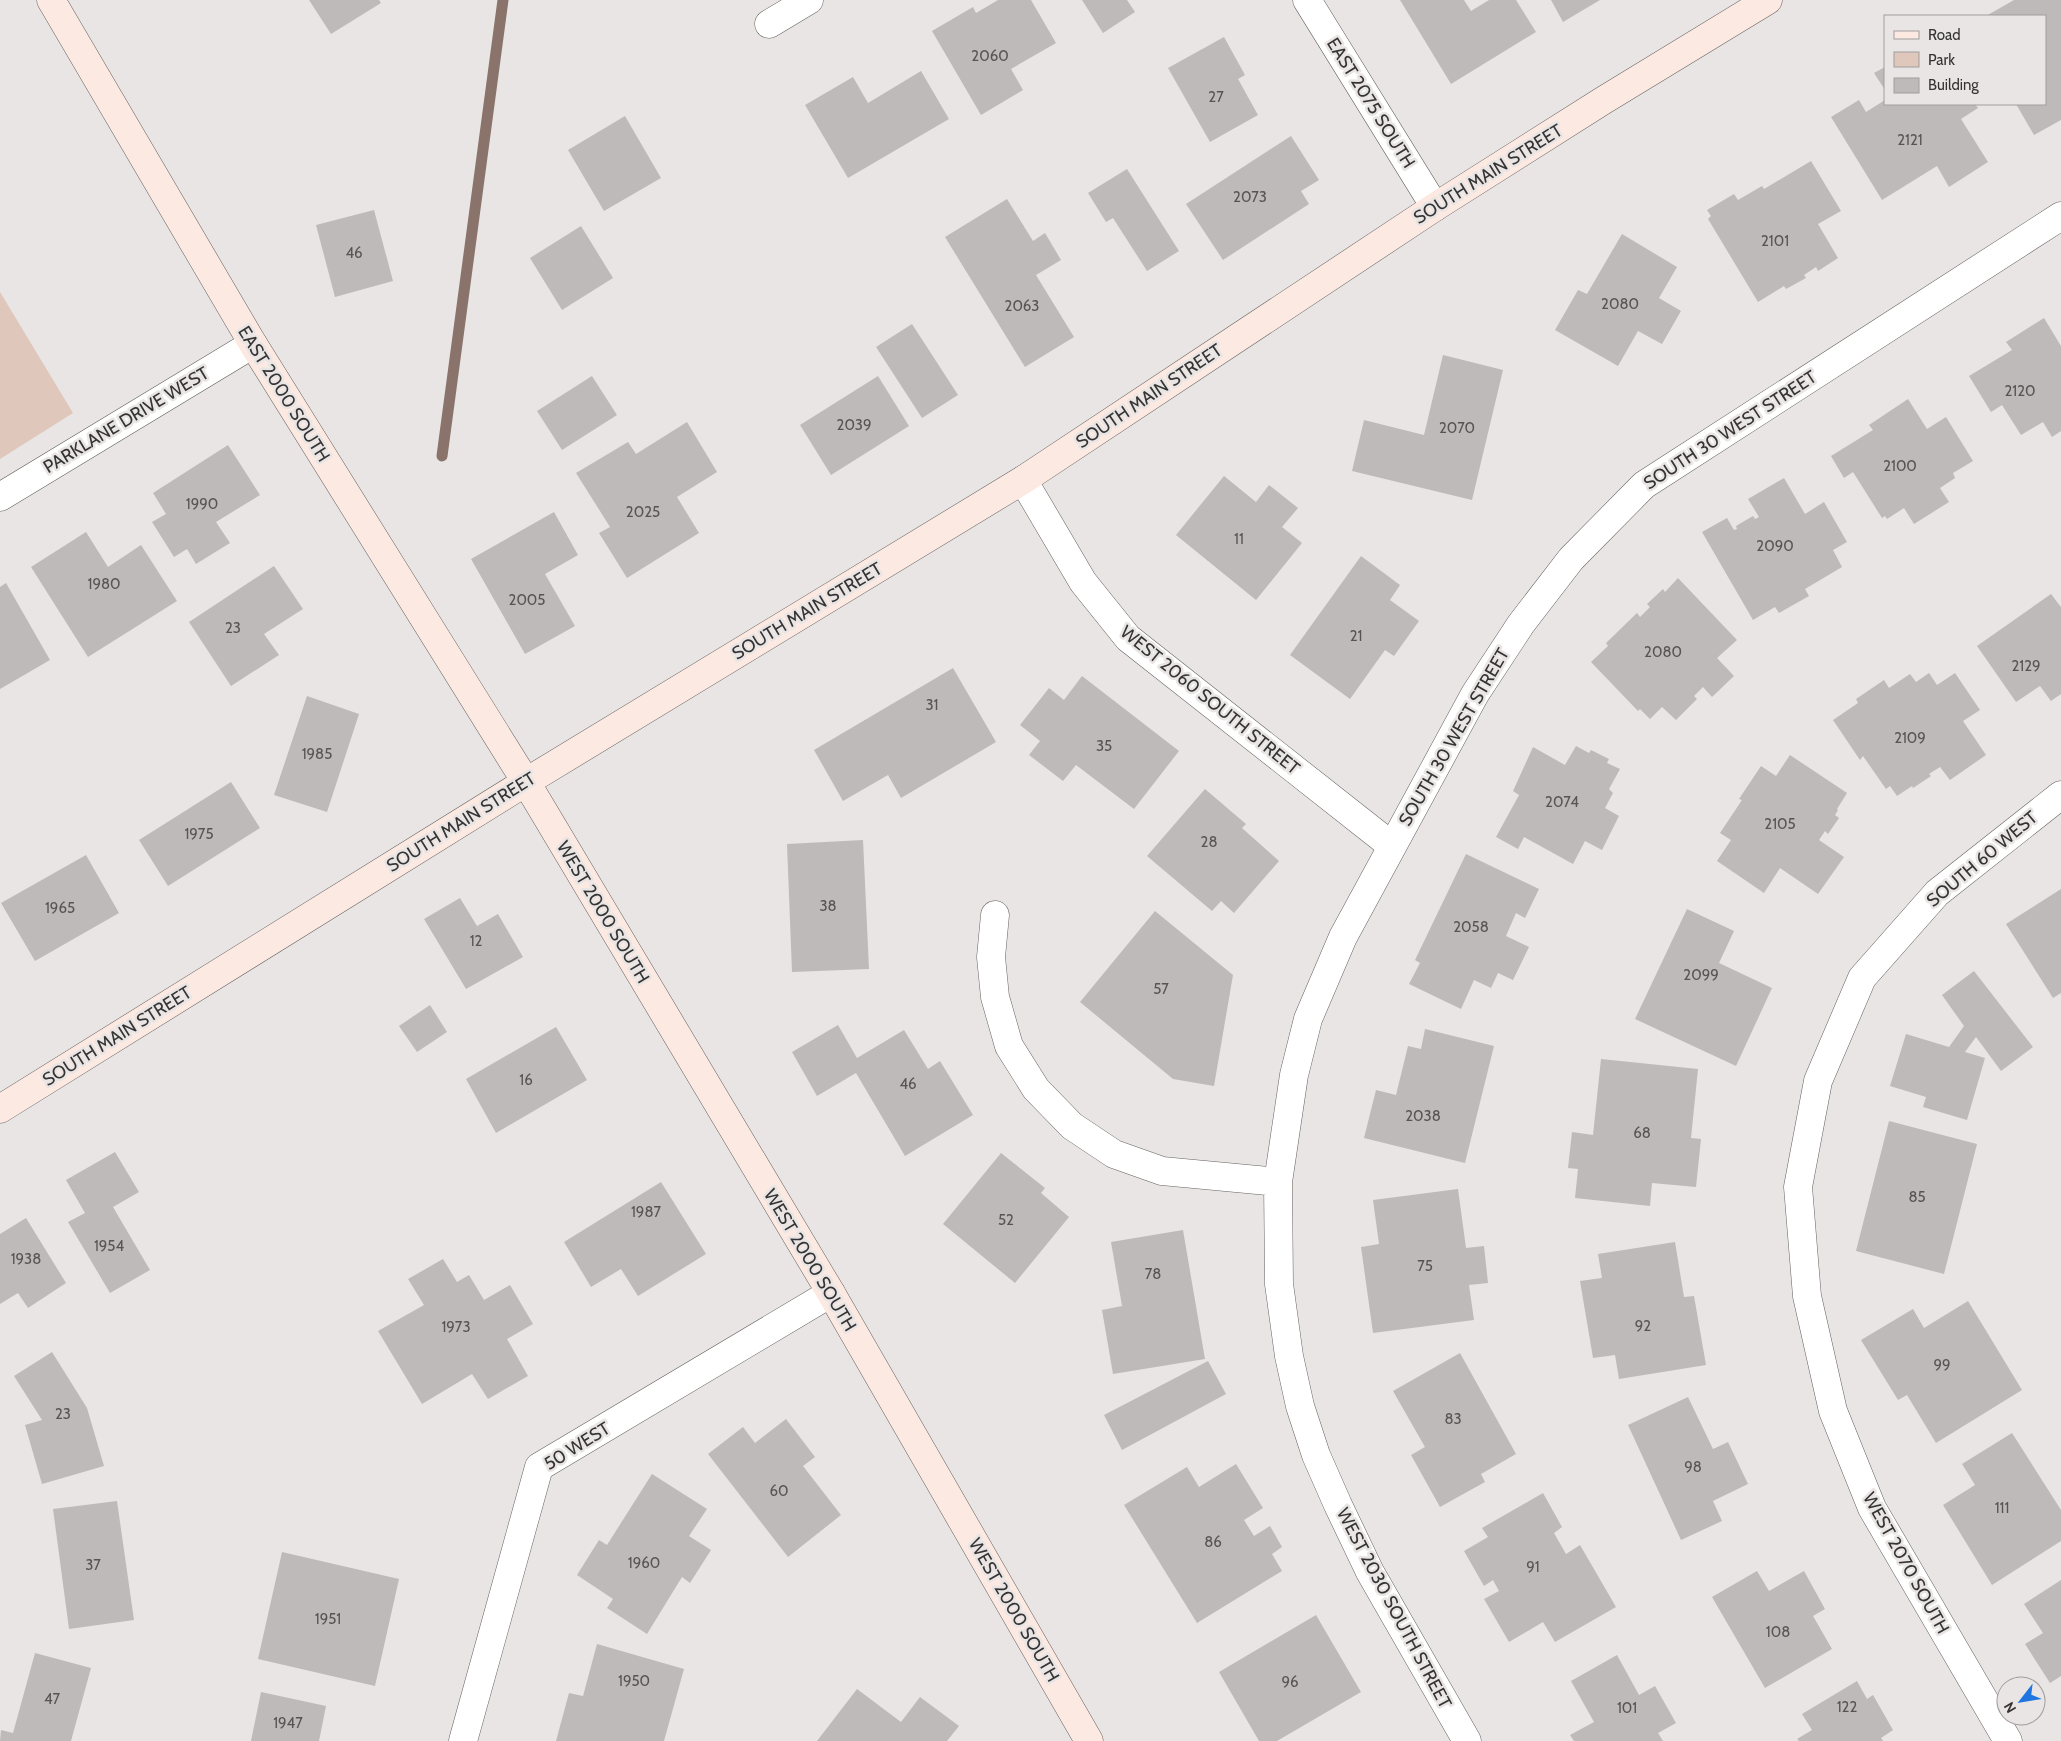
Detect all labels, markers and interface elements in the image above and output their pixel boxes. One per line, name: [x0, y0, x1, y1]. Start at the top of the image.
legend: [1884, 15, 2046, 105]
text: Road: [1928, 26, 1961, 44]
street label: EAST 2075 SOUTH: [1322, 34, 1420, 172]
house number: 2060: [971, 47, 1009, 65]
text: Park: [1928, 51, 1955, 69]
text: Building: [1928, 76, 1979, 94]
house number: 27: [1208, 88, 1224, 106]
street label: SOUTH MAIN STREET: [1410, 119, 1567, 229]
house number: 2121: [1897, 131, 1923, 149]
house number: 2073: [1233, 188, 1267, 206]
house number: 2101: [1761, 232, 1789, 250]
house number: 46: [345, 244, 363, 262]
house number: 2080: [1601, 295, 1639, 313]
house number: 2063: [1005, 297, 1039, 315]
street label: EAST 2000 SOUTH: [233, 322, 335, 466]
street label: SOUTH MAIN STREET: [1072, 339, 1226, 453]
street label: PARKLANE DRIVE WEST: [39, 362, 213, 478]
street label: SOUTH 30 WEST STREET: [1639, 366, 1821, 494]
house number: 2120: [2004, 382, 2036, 400]
house number: 2039: [837, 416, 871, 434]
house number: 2070: [1439, 419, 1475, 437]
house number: 2100: [1883, 457, 1917, 475]
house number: 1990: [186, 495, 218, 513]
house number: 2025: [626, 503, 660, 521]
house number: 11: [1234, 530, 1244, 548]
house number: 2090: [1756, 537, 1794, 555]
street label: SOUTH MAIN STREET: [728, 557, 886, 665]
house number: 1980: [88, 575, 120, 593]
house number: 2005: [509, 591, 545, 609]
house number: 23: [225, 619, 241, 637]
street label: WEST 2060 SOUTH STREET: [1116, 621, 1304, 779]
house number: 21: [1350, 627, 1362, 645]
house number: 2080: [1644, 643, 1682, 661]
street label: SOUTH 30 WEST STREET: [1394, 644, 1514, 830]
house number: 2129: [2011, 657, 2041, 675]
house number: 31: [925, 696, 939, 714]
house number: 2109: [1894, 729, 1926, 747]
house number: 35: [1096, 737, 1112, 755]
house number: 1985: [302, 745, 332, 763]
street label: SOUTH MAIN STREET: [383, 767, 540, 877]
house number: 2074: [1545, 793, 1579, 811]
street label: SOUTH 60 WEST: [1922, 806, 2042, 912]
house number: 2105: [1764, 815, 1796, 833]
house number: 1975: [184, 825, 214, 843]
house number: 28: [1201, 833, 1217, 851]
street label: WEST 2000 SOUTH: [552, 837, 654, 987]
house number: 38: [819, 897, 837, 915]
house number: 1965: [45, 899, 75, 917]
house number: 2058: [1453, 918, 1489, 936]
house number: 12: [470, 932, 483, 950]
house number: 2099: [1683, 966, 1719, 984]
house number: 57: [1153, 980, 1169, 998]
street label: SOUTH MAIN STREET: [39, 981, 196, 1091]
house number: 16: [519, 1071, 533, 1089]
house number: 46: [899, 1075, 917, 1093]
house number: 2038: [1405, 1107, 1441, 1125]
house number: 68: [1633, 1124, 1651, 1142]
street label: WEST 2000 SOUTH: [759, 1185, 861, 1335]
house number: 85: [1908, 1188, 1926, 1206]
house number: 1987: [631, 1203, 661, 1221]
house number: 52: [998, 1211, 1014, 1229]
house number: 1954: [94, 1237, 124, 1255]
house number: 1938: [11, 1250, 41, 1268]
house number: 75: [1417, 1257, 1433, 1275]
house number: 78: [1145, 1265, 1161, 1283]
house number: 92: [1635, 1317, 1651, 1335]
house number: 1973: [441, 1318, 471, 1336]
house number: 99: [1933, 1356, 1951, 1374]
house number: 23: [55, 1405, 71, 1423]
house number: 83: [1444, 1410, 1462, 1428]
street label: 50 WEST: [540, 1417, 614, 1475]
house number: 98: [1684, 1458, 1702, 1476]
house number: 60: [770, 1482, 789, 1500]
street label: WEST 2070 SOUTH: [1858, 1488, 1954, 1638]
house number: 111: [1995, 1499, 2009, 1517]
street label: WEST 2030 SOUTH STREET: [1332, 1504, 1456, 1712]
house number: 86: [1204, 1533, 1222, 1551]
street label: WEST 2000 SOUTH: [964, 1534, 1064, 1686]
house number: 1960: [628, 1554, 660, 1572]
house number: 37: [85, 1556, 101, 1574]
house number: 91: [1526, 1558, 1540, 1576]
house number: 1951: [315, 1610, 341, 1628]
house number: 108: [1766, 1623, 1790, 1641]
house number: 1950: [618, 1672, 650, 1690]
house number: 96: [1281, 1673, 1299, 1691]
north arrow: [1996, 1676, 2046, 1726]
house number: 47: [44, 1690, 61, 1708]
house number: 122: [1837, 1698, 1857, 1716]
house number: 101: [1617, 1699, 1637, 1717]
text: N: [2000, 1699, 2020, 1717]
house number: 1947: [273, 1714, 303, 1732]

